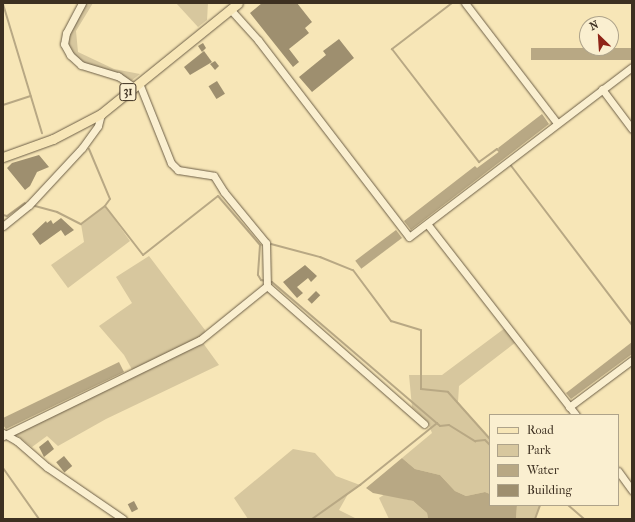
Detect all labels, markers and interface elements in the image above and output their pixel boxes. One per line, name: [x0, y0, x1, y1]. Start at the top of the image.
north arrow: [579, 16, 619, 56]
text: N: [588, 18, 601, 33]
road number: 31: [119, 82, 137, 102]
legend: [489, 414, 619, 506]
text: Road: [527, 423, 554, 437]
text: Park: [527, 443, 551, 457]
text: Water: [527, 463, 559, 477]
text: Building: [527, 483, 572, 497]

